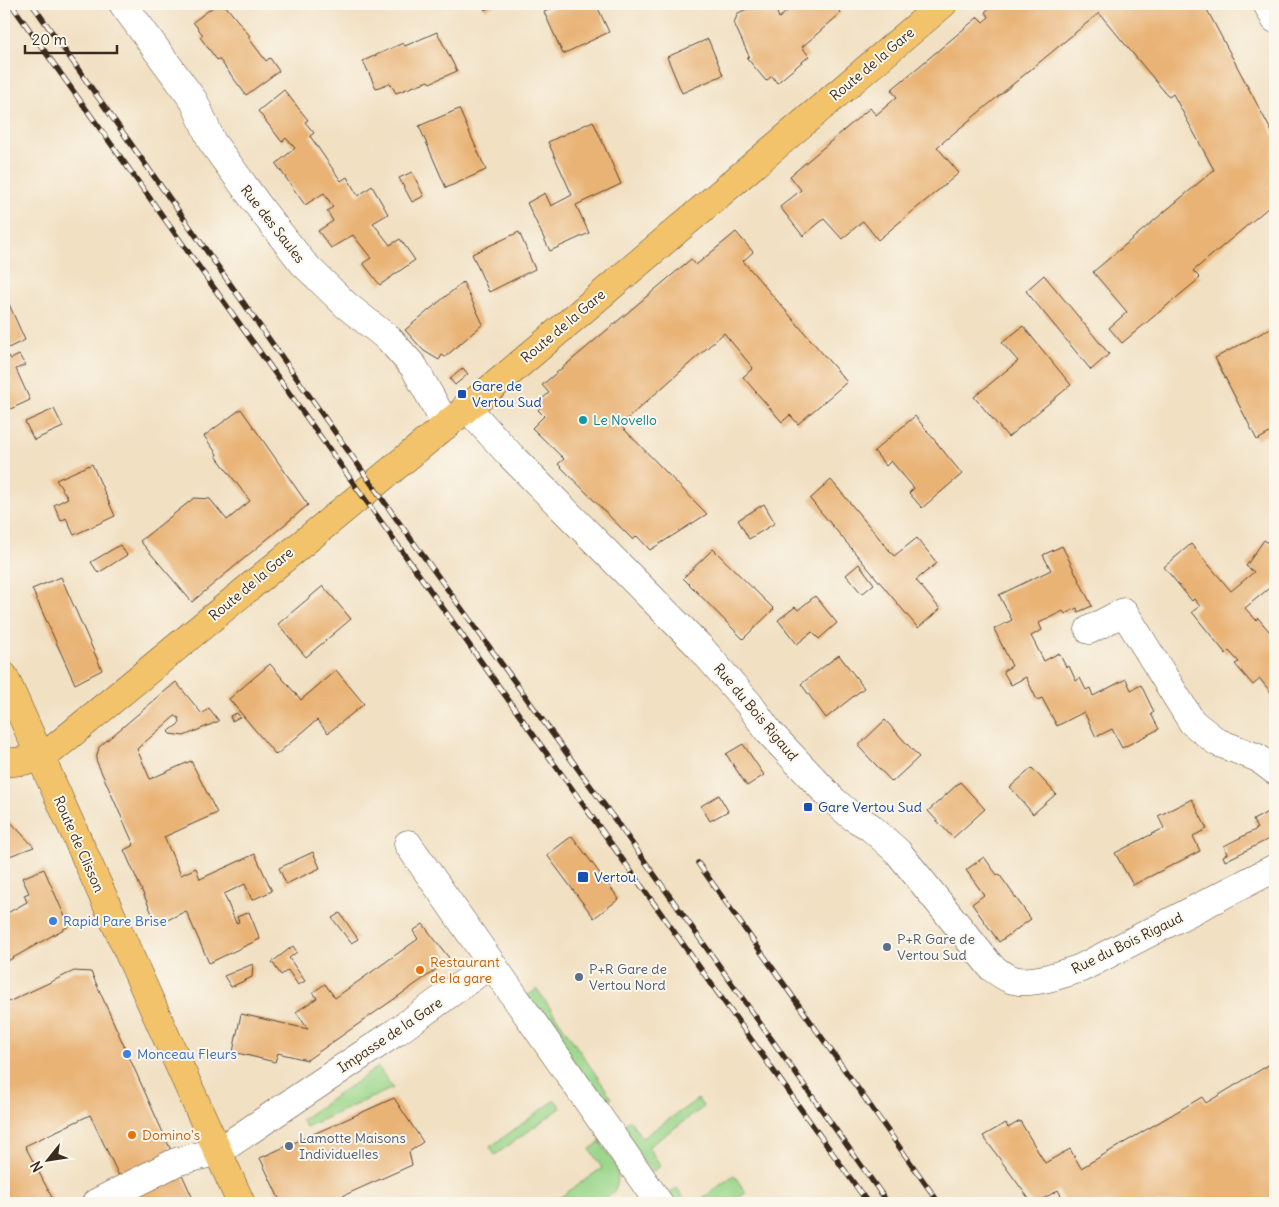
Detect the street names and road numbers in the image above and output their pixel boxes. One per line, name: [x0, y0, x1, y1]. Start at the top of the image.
street label: Route de la Gare: [826, 23, 918, 105]
street label: Rue des Saules: [237, 181, 309, 267]
street label: Route de la Gare: [517, 285, 609, 367]
street label: Route de la Gare: [205, 543, 297, 625]
street label: Rue du Bois Rigaud: [710, 660, 802, 764]
street label: Route de Clisson: [50, 793, 108, 895]
street label: Rue du Bois Rigaud: [1068, 908, 1186, 978]
street label: Impasse de la Gare: [334, 993, 446, 1077]

